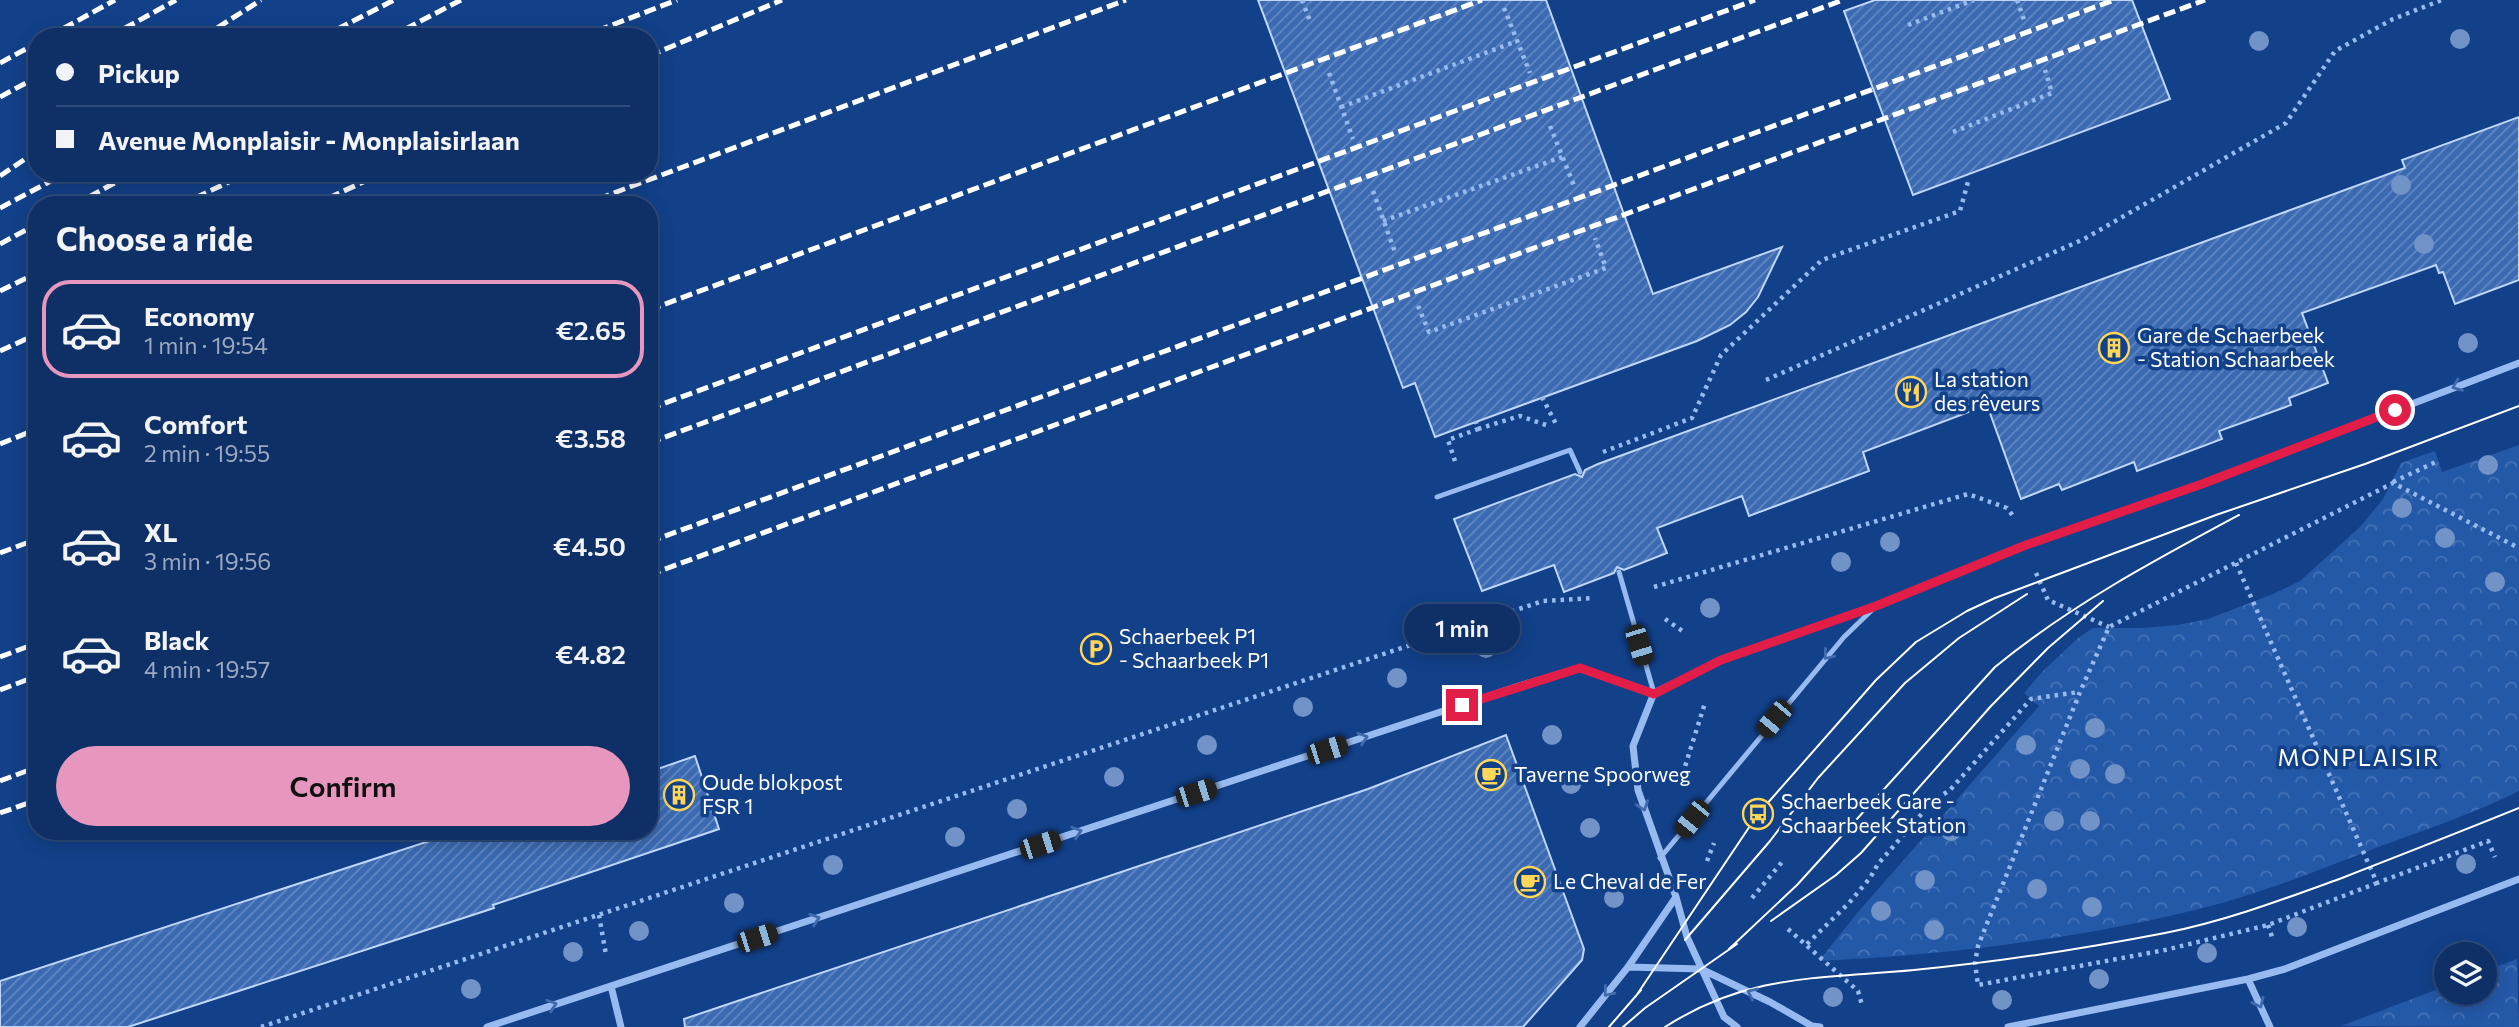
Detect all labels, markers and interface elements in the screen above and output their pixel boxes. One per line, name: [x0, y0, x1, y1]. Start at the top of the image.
text: Pickup: [98, 57, 180, 88]
text: Avenue Monplaisir - Monplaisirlaan: [98, 124, 520, 155]
text: Choose a ride: [56, 218, 253, 258]
icon: car: [60, 298, 123, 361]
text: Economy: [144, 300, 255, 331]
text: €2.65: [556, 314, 626, 345]
place label: Gare de Schaerbeek - Station Schaarbeek: [2137, 322, 2335, 371]
text: 1 min · 19:54: [144, 331, 268, 359]
building icon: Gare de Schaerbeek - Station Schaarbeek: [2097, 331, 2131, 365]
place label: La station des rêveurs: [1934, 366, 2040, 415]
restaurant icon: La station des rêveurs: [1894, 375, 1928, 409]
one-way arrow: [2452, 378, 2464, 392]
route start: [2379, 394, 2411, 426]
icon: car: [60, 406, 123, 469]
text: Comfort: [144, 408, 247, 439]
text: €3.58: [555, 422, 626, 453]
text: 2 min · 19:55: [144, 439, 270, 467]
icon: car: [60, 514, 123, 577]
text: XL: [144, 516, 178, 547]
text: €4.50: [553, 530, 626, 561]
text: 3 min · 19:56: [144, 547, 271, 575]
callout: 1 min: [1404, 604, 1520, 652]
text: 1 min: [1435, 614, 1489, 642]
icon: car: [60, 622, 123, 685]
car: [1623, 622, 1656, 668]
place label: Schaerbeek P1 - Schaarbeek P1: [1119, 623, 1269, 672]
text: Black: [144, 624, 210, 655]
parking icon: Schaerbeek P1 - Schaarbeek P1: [1079, 632, 1113, 666]
text: €4.82: [555, 638, 626, 669]
one-way arrow: [1824, 647, 1837, 660]
text: 4 min · 19:57: [144, 655, 270, 683]
route end: [1446, 689, 1478, 721]
car: [1753, 696, 1796, 742]
one-way arrow: [1357, 732, 1369, 746]
car: [1304, 734, 1351, 766]
district label: MONPLAISIR: [2278, 743, 2440, 771]
button: Confirm: [56, 746, 630, 826]
cafe icon: Taverne Spoorweg: [1474, 758, 1508, 792]
place label: Taverne Spoorweg: [1514, 761, 1691, 786]
place label: Oude blokpost FSR 1: [702, 769, 843, 818]
car: [1173, 777, 1220, 809]
building icon: Oude blokpost FSR 1: [662, 778, 696, 812]
place label: Schaerbeek Gare - Schaarbeek Station: [1781, 788, 1966, 837]
car: [1671, 796, 1714, 842]
bus stop icon: Schaerbeek Gare - Schaarbeek Station: [1741, 797, 1775, 831]
one-way arrow: [1635, 799, 1649, 812]
one-way arrow: [1071, 826, 1083, 840]
car: [1017, 829, 1064, 861]
cafe icon: Le Cheval de Fer: [1513, 865, 1547, 899]
place label: Le Cheval de Fer: [1553, 868, 1707, 893]
one-way arrow: [808, 913, 820, 927]
car: [734, 922, 781, 954]
map controls: [2434, 942, 2497, 1005]
button: layers: [2434, 942, 2497, 1005]
one-way arrow: [1604, 984, 1616, 997]
one-way arrow: [1747, 988, 1759, 1002]
one-way arrow: [2251, 996, 2265, 1008]
one-way arrow: [546, 999, 558, 1013]

